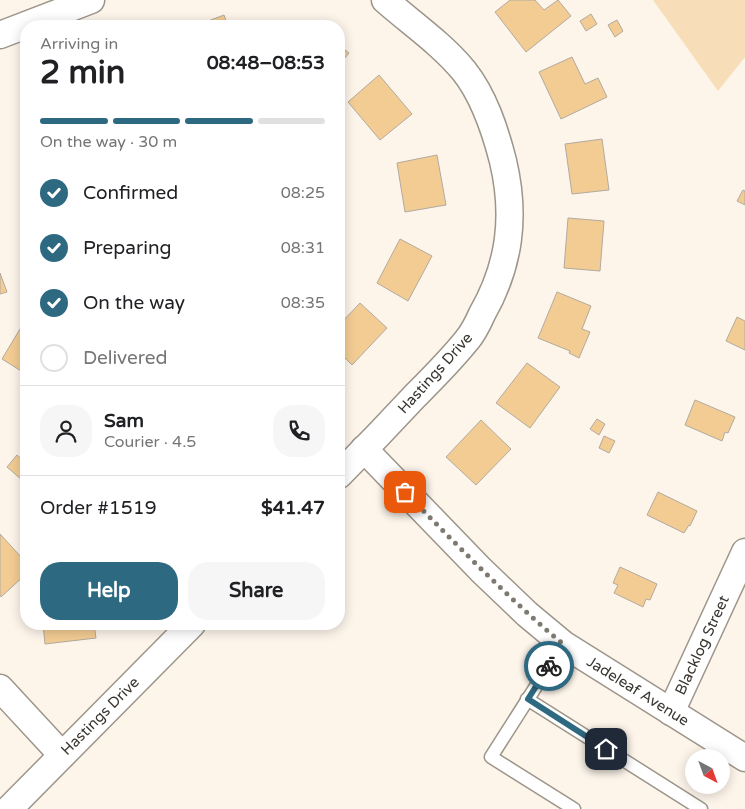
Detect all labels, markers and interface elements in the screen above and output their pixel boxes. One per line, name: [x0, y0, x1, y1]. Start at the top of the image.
text: Arriving in: [40, 34, 118, 54]
text: 08:48–08:53: [207, 52, 325, 74]
text: 2 min: [40, 54, 125, 92]
text: On the way · 30 m: [40, 132, 177, 152]
icon: check: [40, 179, 68, 207]
text: Confirmed: [83, 182, 178, 204]
text: 08:25: [281, 183, 325, 203]
icon: check: [40, 234, 68, 262]
text: Preparing: [83, 237, 172, 259]
text: 08:31: [281, 238, 325, 258]
icon: check: [40, 289, 68, 317]
text: On the way: [83, 292, 185, 314]
text: 08:35: [281, 293, 325, 313]
street label: Hastings Drive: [394, 329, 476, 417]
text: Delivered: [83, 347, 168, 369]
button: person: [40, 405, 92, 457]
button: phone: [273, 405, 325, 457]
text: Sam: [104, 410, 144, 432]
text: Courier · 4.5: [104, 432, 196, 452]
pin: [384, 471, 426, 513]
icon: bag: [391, 478, 419, 506]
text: Order #1519: [40, 497, 157, 519]
text: $41.47: [261, 497, 325, 519]
button: Help: [40, 562, 178, 620]
button: Share: [188, 562, 325, 620]
street label: Blacklog Street: [671, 592, 733, 698]
courier: [524, 641, 574, 691]
icon: bike: [535, 652, 563, 680]
street label: Jadeleaf Avenue: [584, 652, 692, 730]
street label: Hastings Drive: [57, 673, 143, 759]
pin: [585, 728, 627, 770]
icon: home: [592, 735, 620, 763]
north arrow: [685, 749, 730, 794]
map controls: [685, 749, 730, 794]

